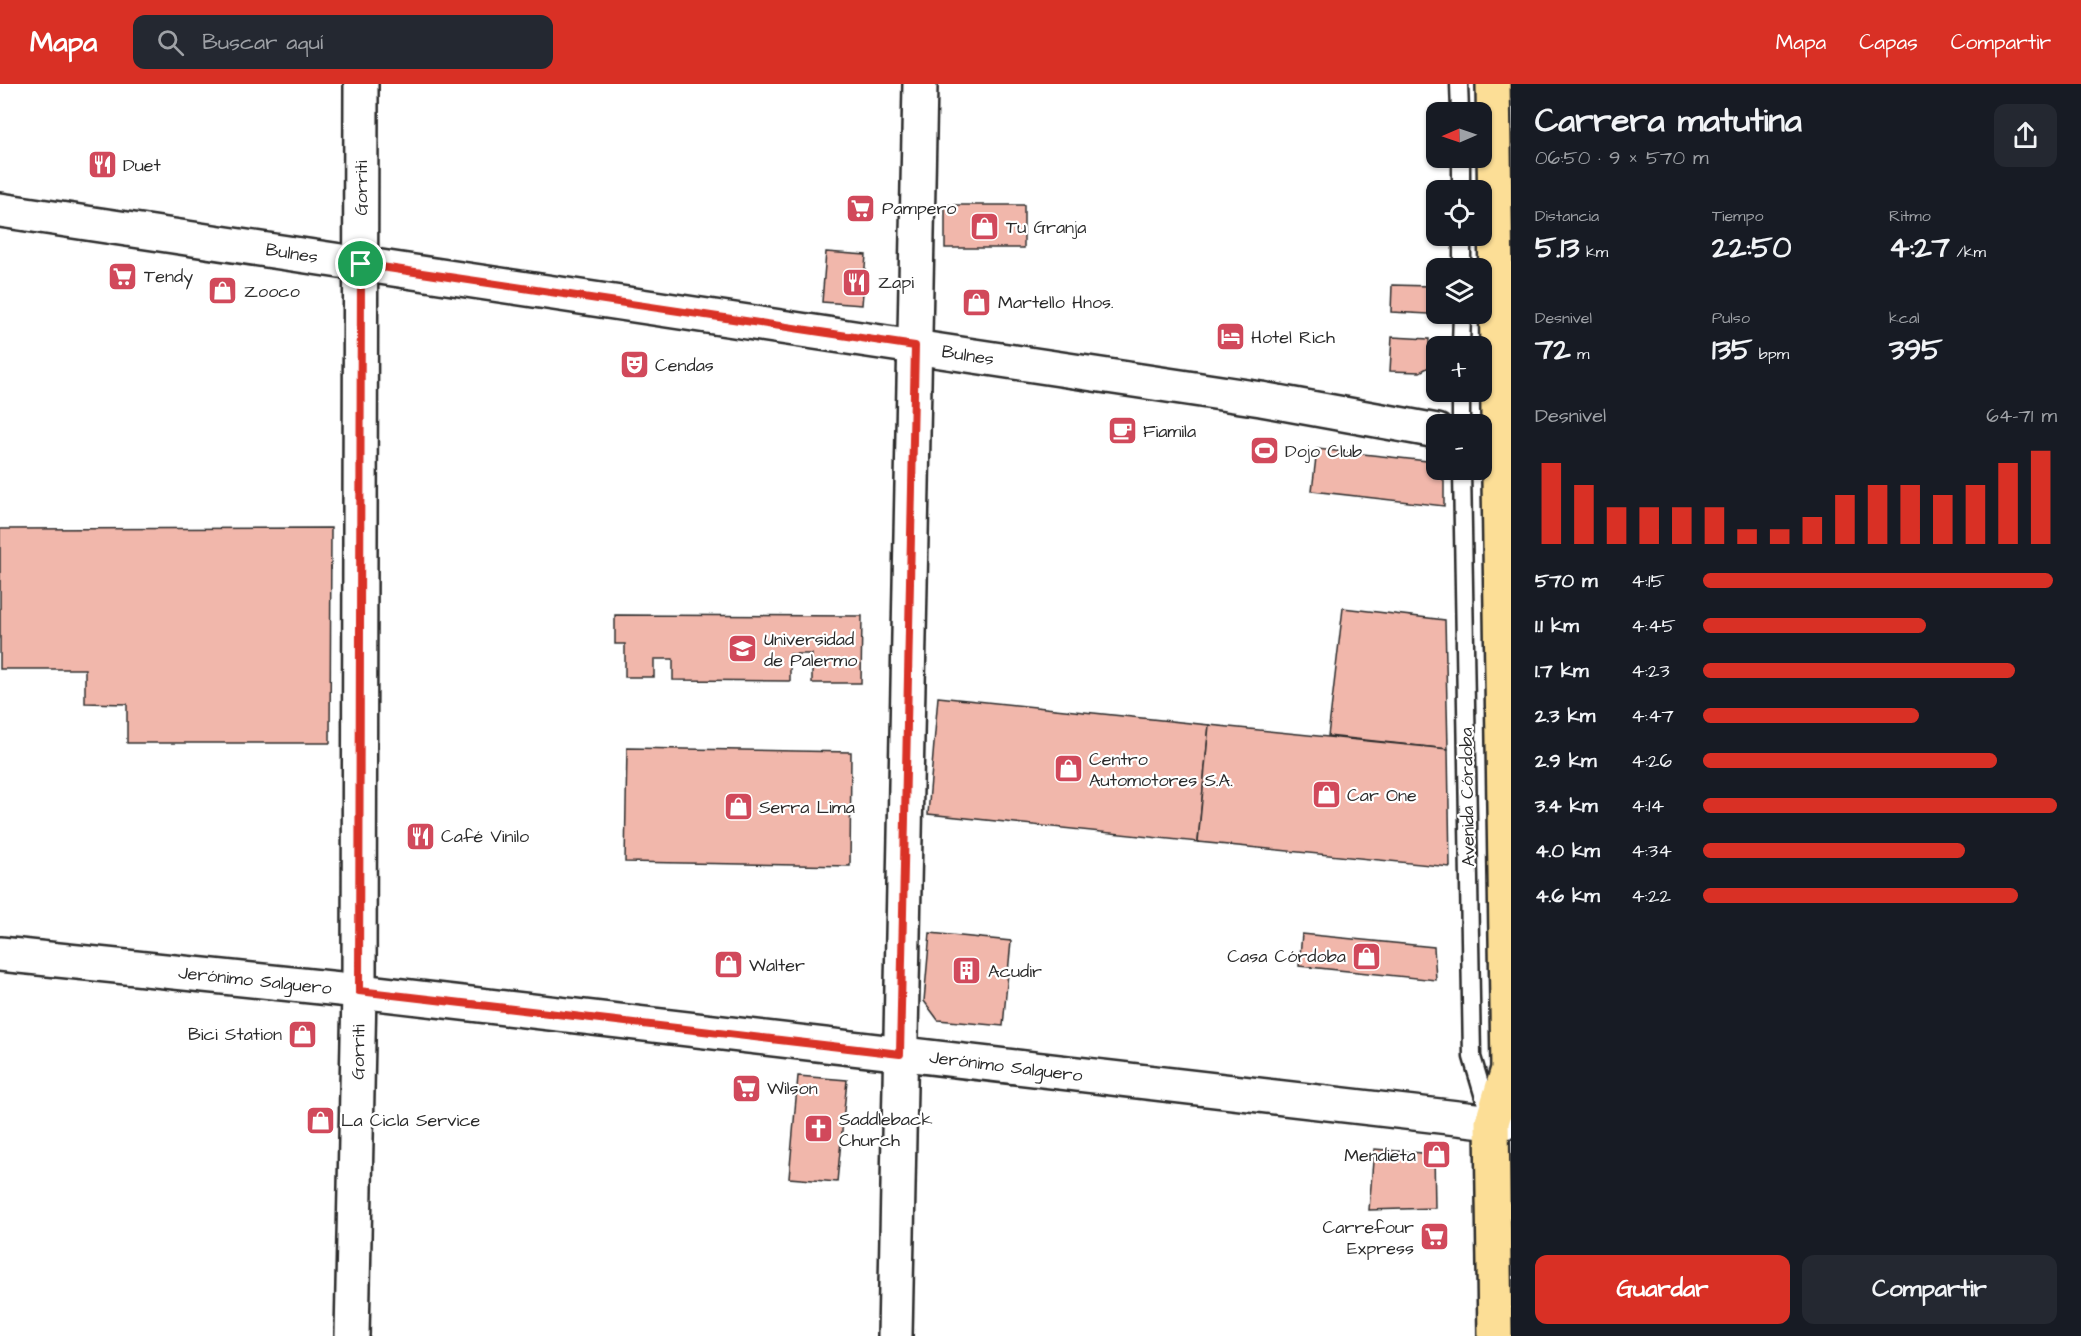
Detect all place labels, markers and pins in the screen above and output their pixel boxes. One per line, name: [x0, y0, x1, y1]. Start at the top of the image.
restaurant icon: Duet: [86, 149, 118, 181]
place label: Duet: [123, 153, 162, 178]
supermarket icon: Pampero: [845, 192, 877, 224]
place label: Pampero: [882, 196, 956, 221]
shop icon: Tu Granja: [969, 211, 1001, 243]
place label: Tu Granja: [1006, 215, 1086, 240]
pin: [335, 238, 386, 289]
supermarket icon: Tendy: [107, 260, 139, 292]
place label: Tendy: [144, 264, 193, 290]
restaurant icon: Zapi: [841, 266, 873, 298]
place label: Zapi: [878, 270, 914, 295]
shop icon: Zooco: [207, 275, 239, 307]
place label: Zooco: [244, 279, 300, 304]
shop icon: Martello Hnos.: [961, 286, 993, 318]
place label: Martello Hnos.: [998, 290, 1114, 315]
hotel icon: Hotel Rich: [1214, 321, 1246, 353]
place label: Hotel Rich: [1251, 325, 1335, 350]
theatre icon: Cendas: [618, 349, 650, 381]
place label: Cendas: [655, 353, 714, 378]
cafe icon: Fiamila: [1106, 415, 1138, 447]
place label: Fiamila: [1143, 419, 1196, 444]
sports icon: Dojo Club: [1248, 435, 1280, 467]
place label: Dojo Club: [1285, 439, 1362, 464]
place label: Universidad de Palermo: [764, 627, 857, 673]
school or university icon: Universidad de Palermo: [727, 633, 759, 665]
place label: Centro Automotores S.A.: [1089, 747, 1233, 793]
shop icon: Centro Automotores S.A.: [1052, 753, 1084, 785]
shop icon: Car One: [1310, 779, 1342, 811]
place label: Car One: [1347, 783, 1417, 808]
shop icon: Serra Lima: [722, 791, 754, 823]
place label: Serra Lima: [759, 795, 855, 820]
restaurant icon: Café Vinilo: [404, 820, 436, 852]
place label: Café Vinilo: [441, 824, 529, 849]
shop icon: Casa Córdoba: [1351, 940, 1383, 972]
place label: Casa Córdoba: [1227, 944, 1346, 969]
shop icon: Walter: [712, 949, 744, 981]
place label: Walter: [749, 953, 805, 978]
building icon: Acudir: [951, 955, 983, 987]
place label: Acudir: [988, 959, 1042, 984]
shop icon: Bici Station: [287, 1018, 319, 1050]
place label: Bici Station: [188, 1022, 282, 1047]
supermarket icon: Wilson: [730, 1072, 762, 1104]
place label: Wilson: [767, 1076, 818, 1101]
shop icon: La Cicla Service: [304, 1104, 336, 1136]
place label: Saddleback Church: [839, 1107, 932, 1153]
place label: La Cicla Service: [341, 1108, 481, 1133]
church icon: Saddleback Church: [802, 1113, 834, 1145]
shop icon: Mendieta: [1421, 1139, 1453, 1171]
place label: Mendieta: [1344, 1143, 1416, 1168]
place label: Carrefour Express: [1323, 1215, 1414, 1261]
supermarket icon: Carrefour Express: [1419, 1221, 1451, 1253]

